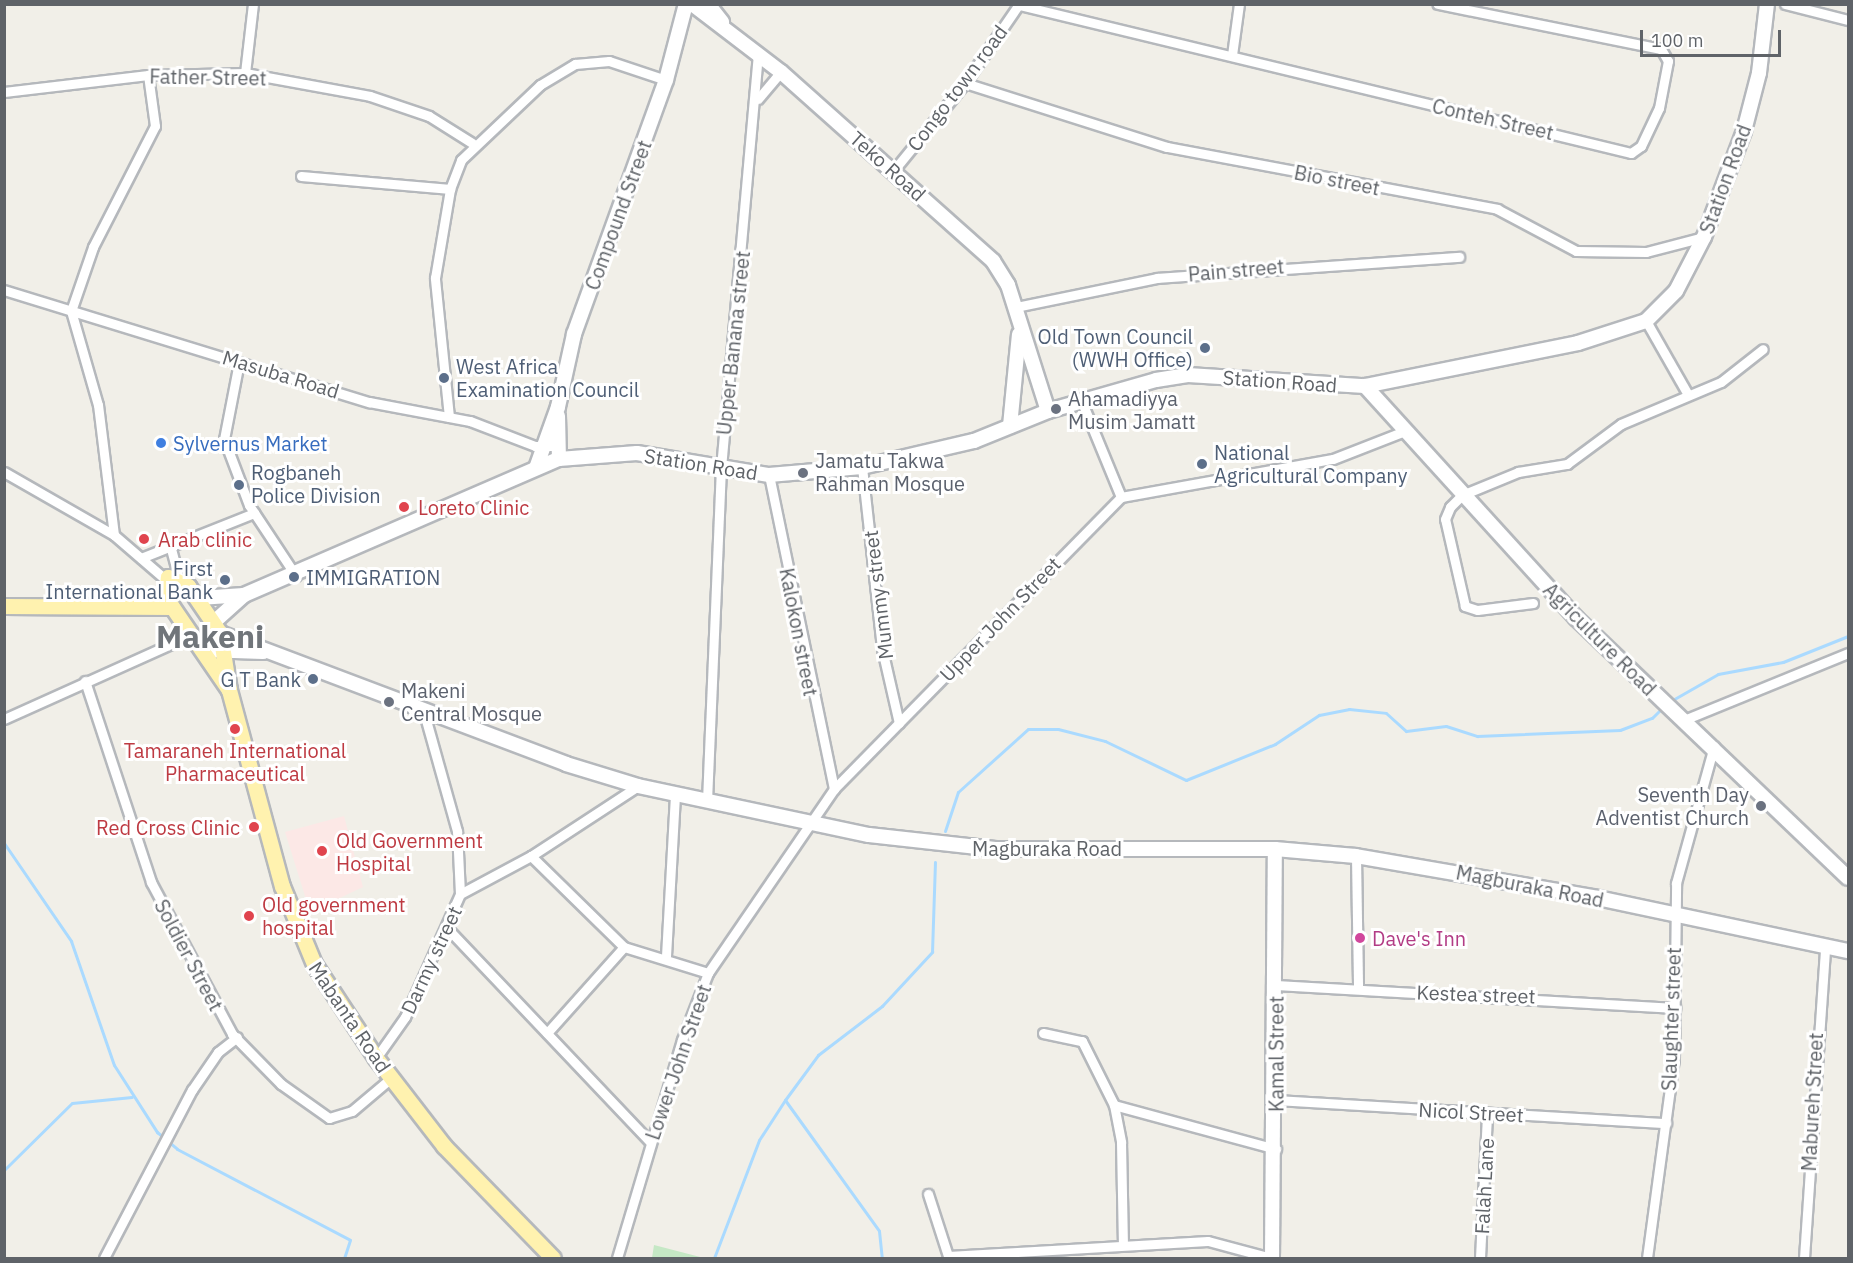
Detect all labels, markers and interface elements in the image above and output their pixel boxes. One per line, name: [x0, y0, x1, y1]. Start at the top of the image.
scale bar: [1643, 18, 1784, 56]
street label: Congo town road: [902, 20, 1012, 156]
text: 100 m: [1651, 29, 1703, 52]
street label: Father Street: [149, 64, 267, 90]
street label: Conteh Street: [1430, 93, 1556, 145]
street label: Station Road: [1694, 121, 1756, 237]
street label: Teko Road: [845, 126, 931, 206]
street label: Compound Street: [580, 137, 656, 293]
street label: Bio street: [1292, 160, 1382, 200]
street label: Upper Banana street: [711, 250, 755, 436]
street label: Pain street: [1187, 254, 1285, 286]
place label: Old Town Council (WWH Office): [1038, 324, 1193, 371]
marker: Old Town Council (WWH Office): [1198, 341, 1212, 355]
street label: Masuba Road: [220, 345, 342, 403]
place label: West Africa Examination Council: [456, 354, 639, 401]
street label: Station Road: [1222, 365, 1338, 397]
marker: West Africa Examination Council: [437, 371, 451, 385]
place label: Ahamadiyya Musim Jamatt: [1068, 386, 1195, 433]
marker: Ahamadiyya Musim Jamatt: [1049, 402, 1063, 416]
place label: Sylvernus Market: [173, 431, 327, 455]
marker: Sylvernus Market: [154, 436, 168, 450]
place label: National Agricultural Company: [1214, 440, 1407, 487]
street label: Station Road: [643, 443, 759, 485]
place label: Jamatu Takwa Rahman Mosque: [815, 449, 965, 496]
marker: National Agricultural Company: [1195, 457, 1209, 471]
place label: Rogbaneh Police Division: [251, 461, 381, 508]
marker: Jamatu Takwa Rahman Mosque: [796, 466, 810, 480]
marker: Rogbaneh Police Division: [232, 478, 246, 492]
place label: Loreto Clinic: [418, 495, 529, 519]
marker: Loreto Clinic: [395, 498, 413, 516]
place label: Arab clinic: [158, 527, 252, 551]
street label: Mummy street: [858, 529, 898, 661]
marker: Arab clinic: [135, 530, 153, 548]
street label: Upper John Street: [935, 552, 1065, 686]
place label: First International Bank: [45, 556, 213, 603]
place label: IMMIGRATION: [306, 565, 440, 589]
street label: Kalokon street: [775, 566, 823, 698]
marker: IMMIGRATION: [287, 570, 301, 584]
marker: First International Bank: [218, 573, 232, 587]
street label: Agriculture Road: [1539, 578, 1661, 700]
district label: Makeni: [156, 617, 264, 655]
place label: G T Bank: [221, 667, 301, 691]
marker: G T Bank: [306, 672, 320, 686]
place label: Makeni Central Mosque: [401, 678, 542, 725]
marker: Makeni Central Mosque: [382, 695, 396, 709]
marker: Tamaraneh International Pharmaceutical: [228, 722, 242, 736]
place label: Tamaraneh International Pharmaceutical: [124, 738, 346, 785]
place label: Seventh Day Adventist Church: [1595, 783, 1749, 830]
marker: Seventh Day Adventist Church: [1754, 799, 1768, 813]
place label: Red Cross Clinic: [96, 815, 240, 839]
marker: Red Cross Clinic: [245, 818, 263, 836]
place label: Old Government Hospital: [336, 828, 483, 875]
street label: Magburaka Road: [972, 836, 1122, 860]
marker: Old Government Hospital: [313, 842, 331, 860]
street label: Magburaka Road: [1454, 860, 1606, 912]
place label: Old government hospital: [262, 892, 406, 939]
street label: Soldier Street: [150, 895, 228, 1015]
street label: Darmy street: [396, 902, 466, 1018]
marker: Old government hospital: [240, 907, 258, 925]
place label: Dave's Inn: [1372, 926, 1466, 950]
marker: Dave's Inn: [1353, 931, 1367, 945]
street label: Slaughter street: [1656, 947, 1686, 1091]
street label: Mabanta Road: [304, 957, 396, 1077]
street label: Kestea street: [1416, 980, 1536, 1008]
street label: Lower John Street: [640, 981, 716, 1143]
street label: Kamal Street: [1264, 996, 1288, 1112]
street label: Mabureh Street: [1796, 1032, 1828, 1172]
street label: Nicol Street: [1418, 1097, 1524, 1127]
street label: Falah Lane: [1469, 1137, 1499, 1235]

